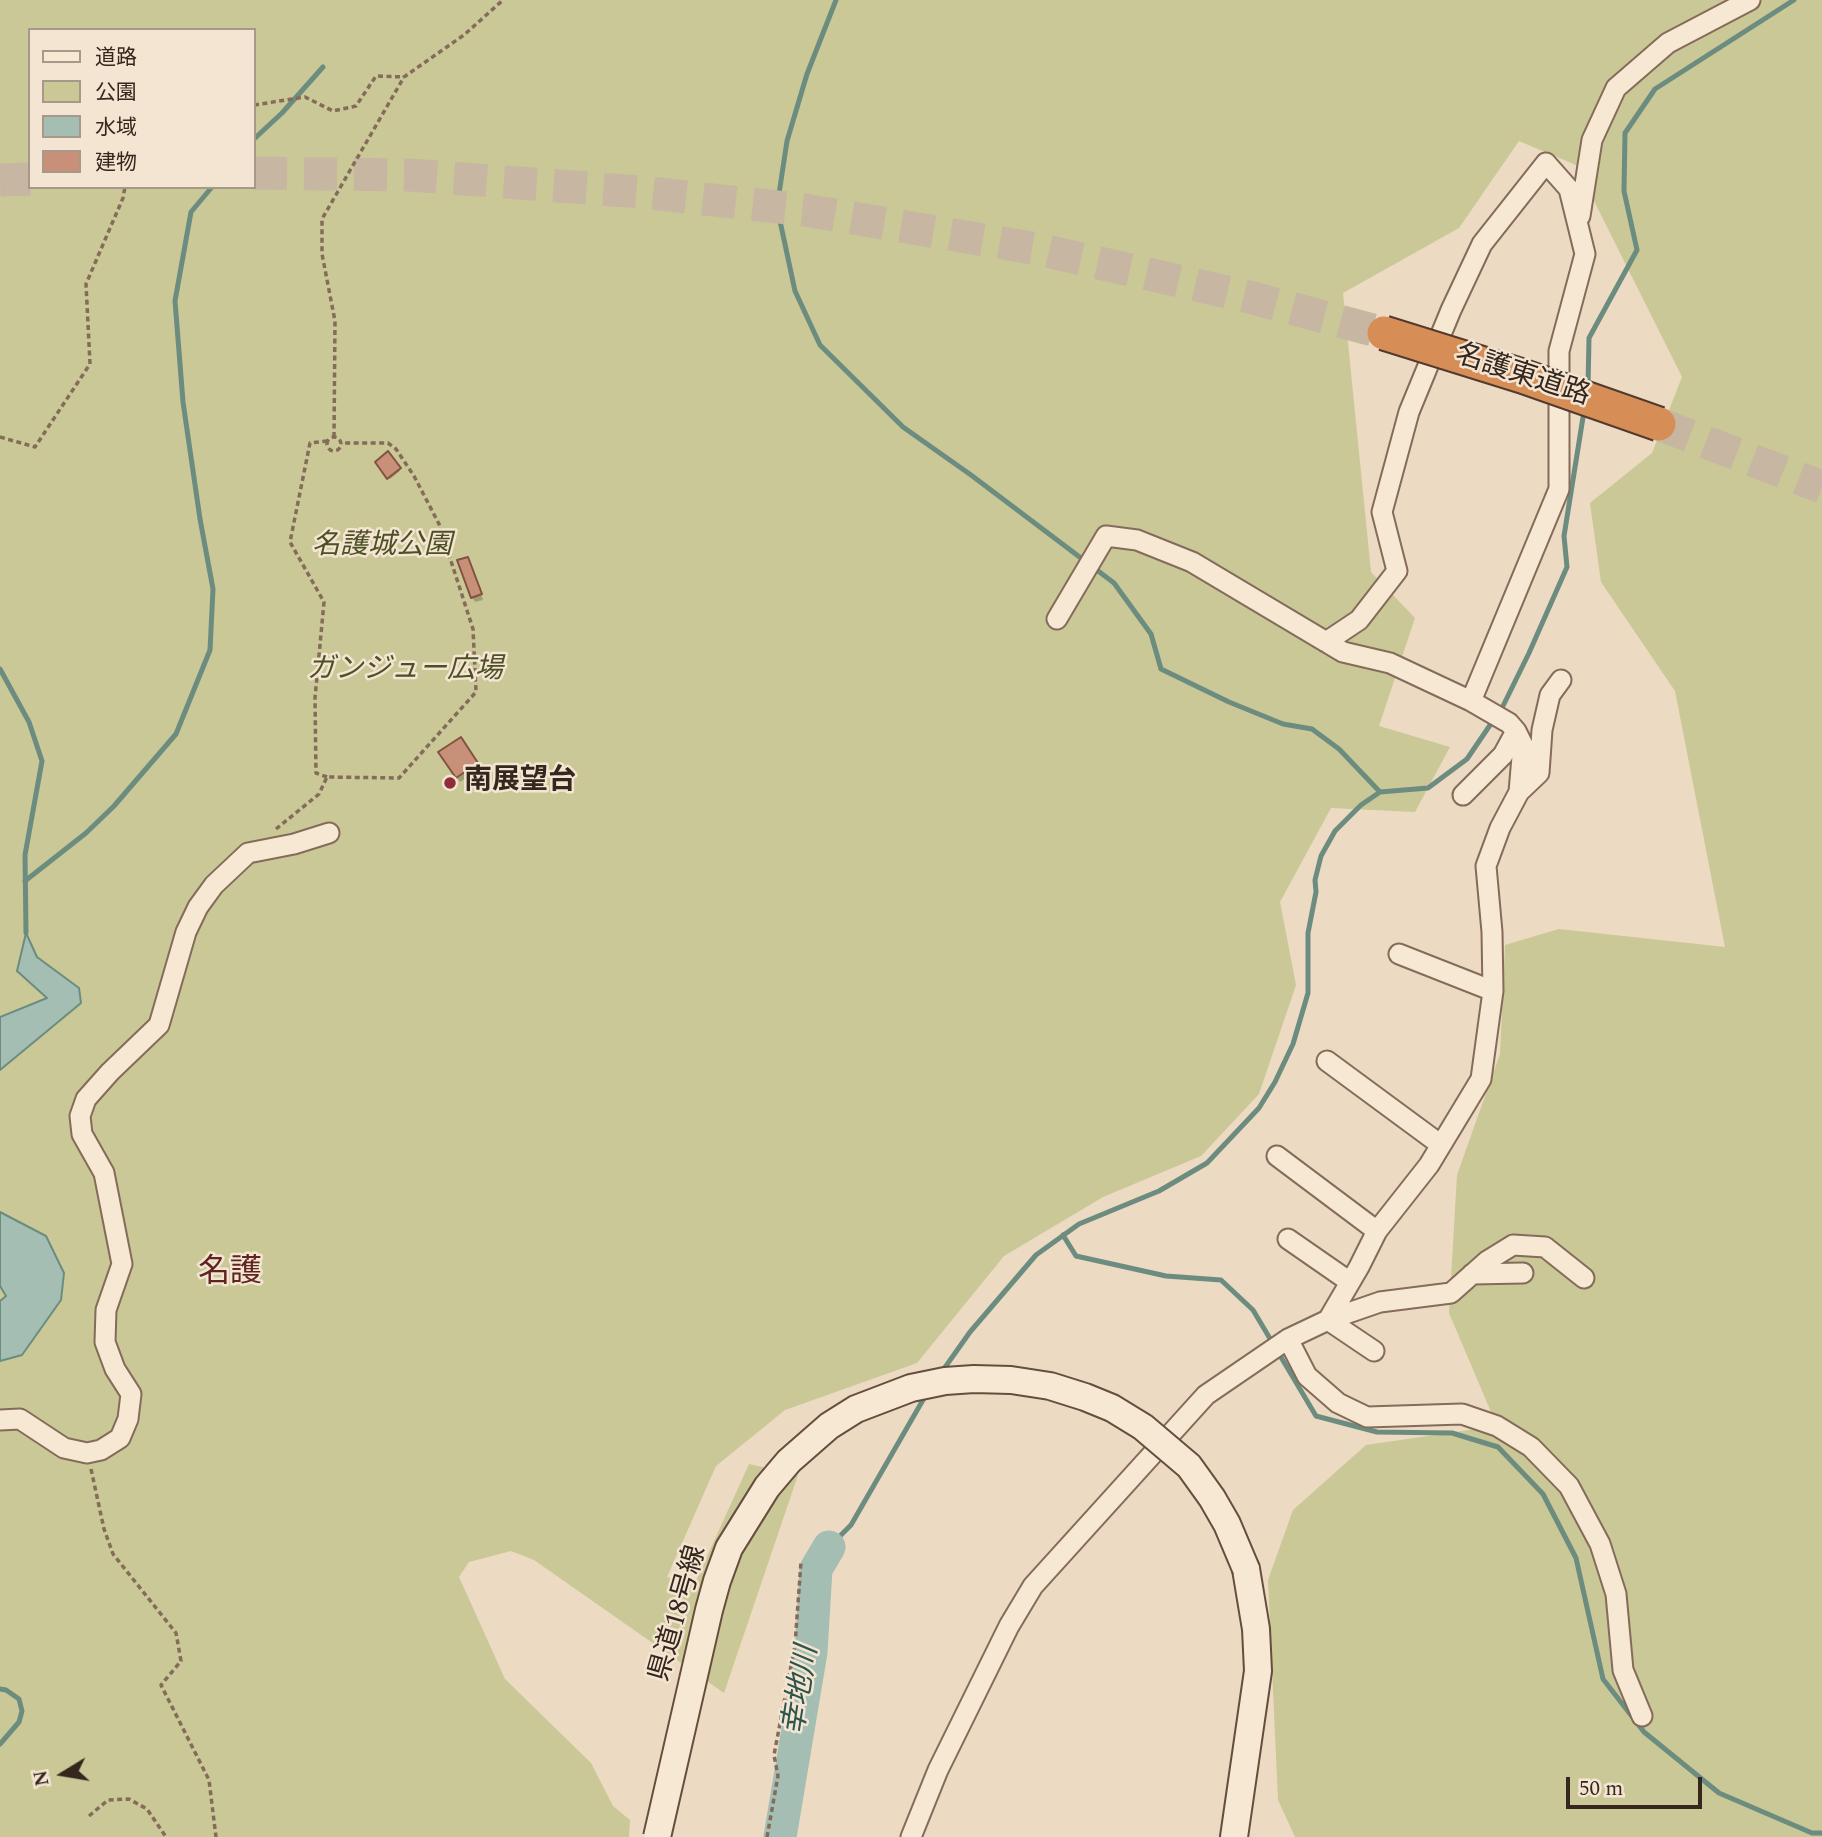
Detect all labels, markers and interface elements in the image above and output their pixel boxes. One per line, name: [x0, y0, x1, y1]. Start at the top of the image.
legend: [28, 28, 256, 189]
text: 道路: [95, 42, 137, 74]
text: 公園: [95, 77, 137, 109]
text: 水域: [95, 112, 137, 144]
text: 建物: [95, 147, 137, 179]
street label: 名護東道路: [1450, 339, 1594, 415]
park label: 名護城公園: [312, 531, 452, 565]
park label: ガンジュー広場: [307, 655, 503, 689]
place label: 南展望台: [464, 766, 576, 800]
marker: 南展望台: [442, 775, 458, 791]
district label: 名護: [198, 1256, 262, 1294]
street label: 県道18号線: [645, 1542, 715, 1686]
water label: 幸地川: [778, 1644, 828, 1738]
north arrow: [28, 1739, 98, 1809]
scale bar: [1570, 1764, 1706, 1808]
text: N: [26, 1768, 58, 1788]
text: 50 m: [1579, 1773, 1623, 1805]

